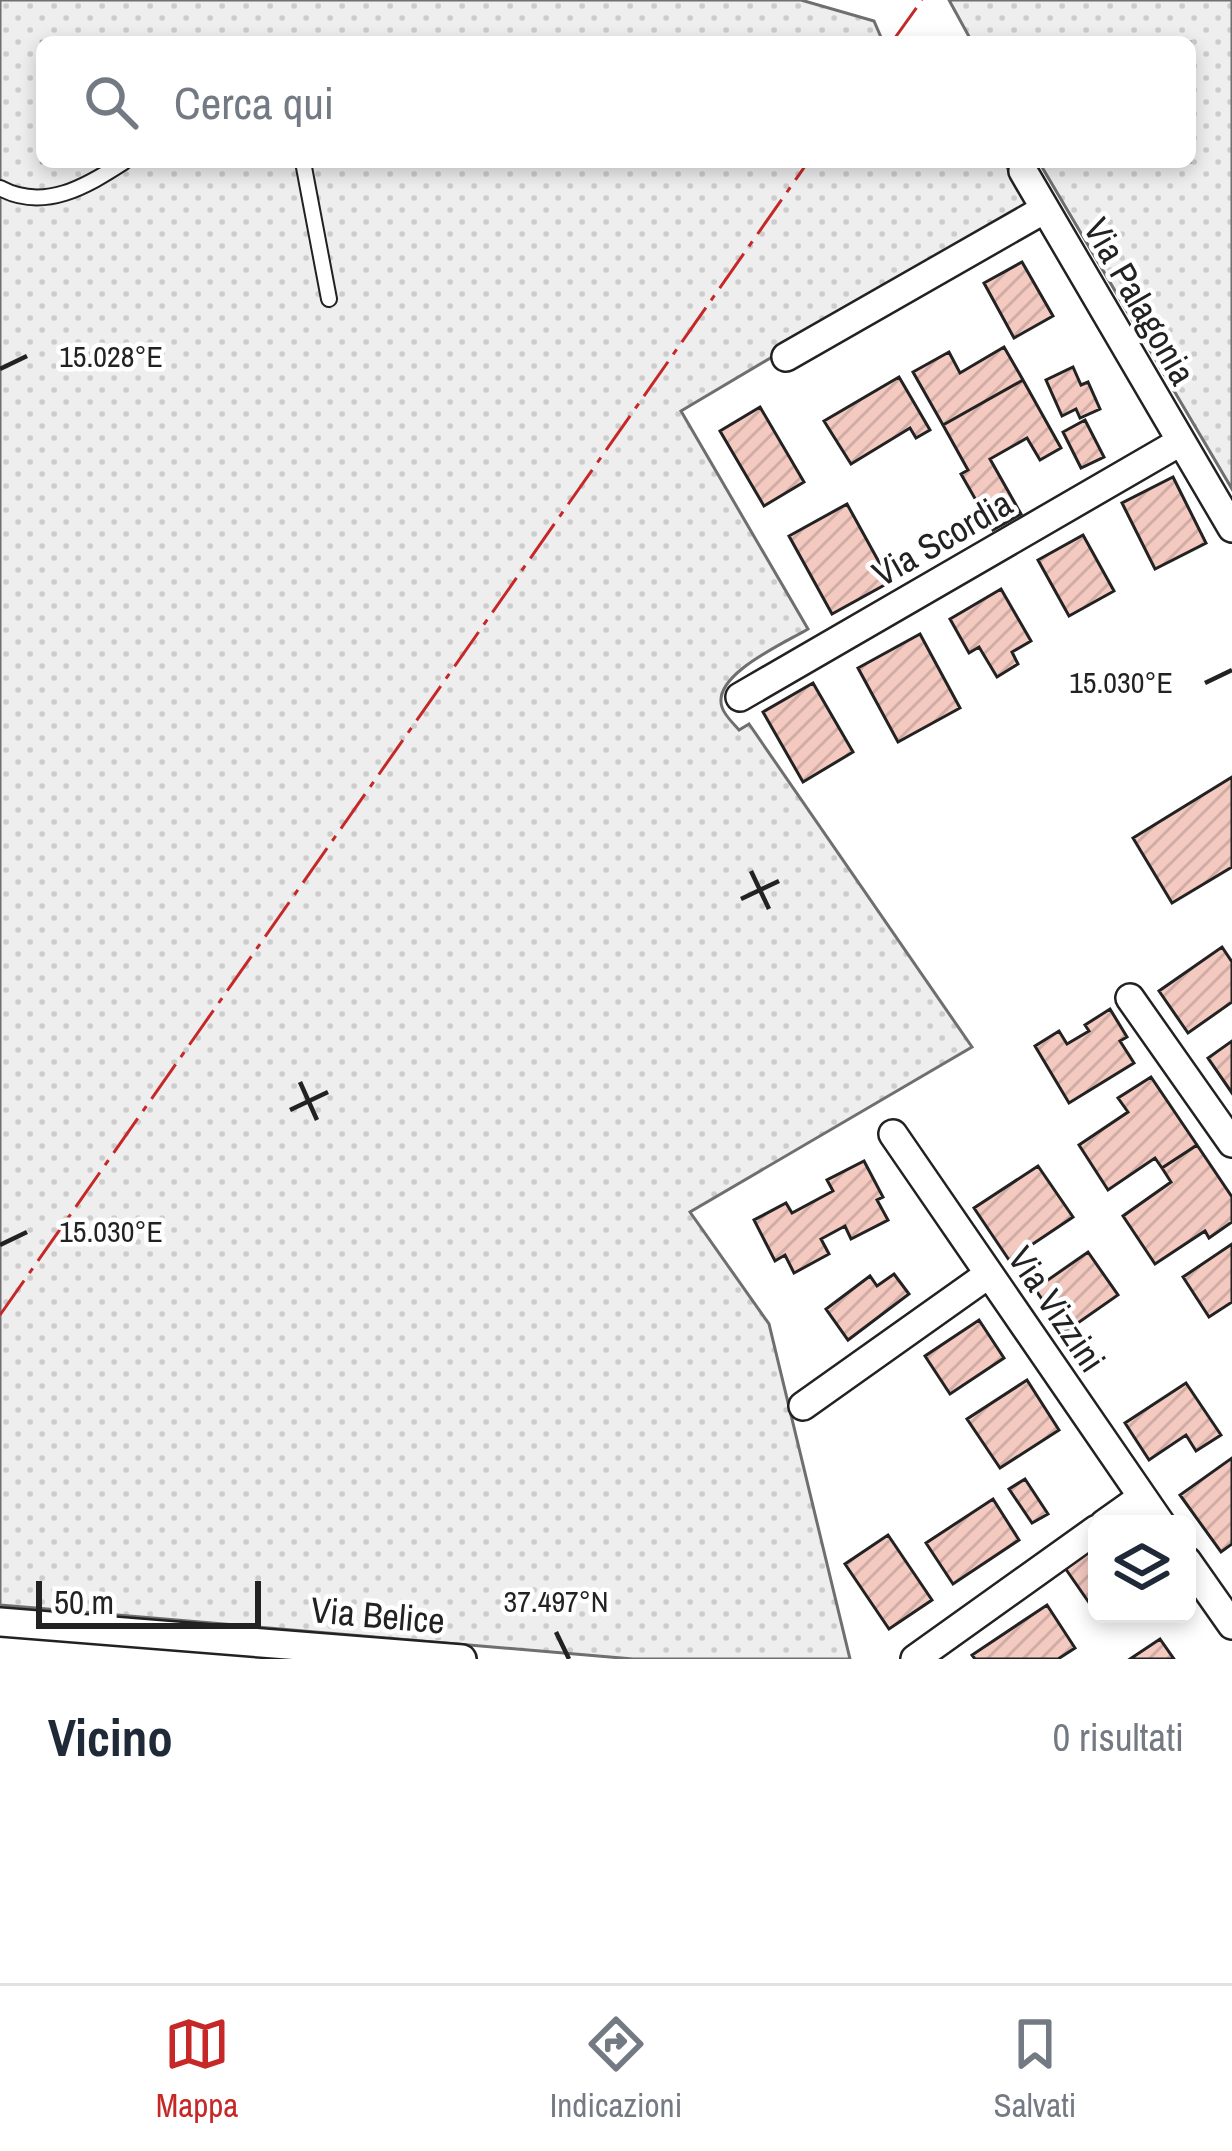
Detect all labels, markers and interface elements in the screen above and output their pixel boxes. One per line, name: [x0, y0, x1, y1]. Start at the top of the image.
search box: [36, 36, 1196, 168]
icon: search: [78, 69, 144, 135]
text: Cerca qui: [174, 72, 334, 133]
street label: Via Palagonia: [1073, 209, 1207, 393]
text: 15.028°E: [59, 336, 163, 376]
street label: Via Scordia: [863, 479, 1021, 597]
text: 15.030°E: [1069, 662, 1173, 702]
text: 15.030°E: [59, 1211, 163, 1251]
street label: Via Vizzini: [997, 1237, 1117, 1381]
map controls: [1088, 1515, 1196, 1623]
button: layers: [1088, 1515, 1196, 1623]
scale bar: [36, 1575, 261, 1628]
text: 50 m: [54, 1580, 114, 1624]
text: 37.497°N: [504, 1581, 609, 1621]
street label: Via Belice: [309, 1585, 447, 1645]
text: Vicino: [48, 1703, 173, 1772]
text: 0 risultati: [1052, 1711, 1184, 1763]
tab: Mappa: [156, 2011, 238, 2127]
tab: Indicazioni: [550, 2011, 682, 2127]
tab: Salvati: [994, 2011, 1076, 2127]

